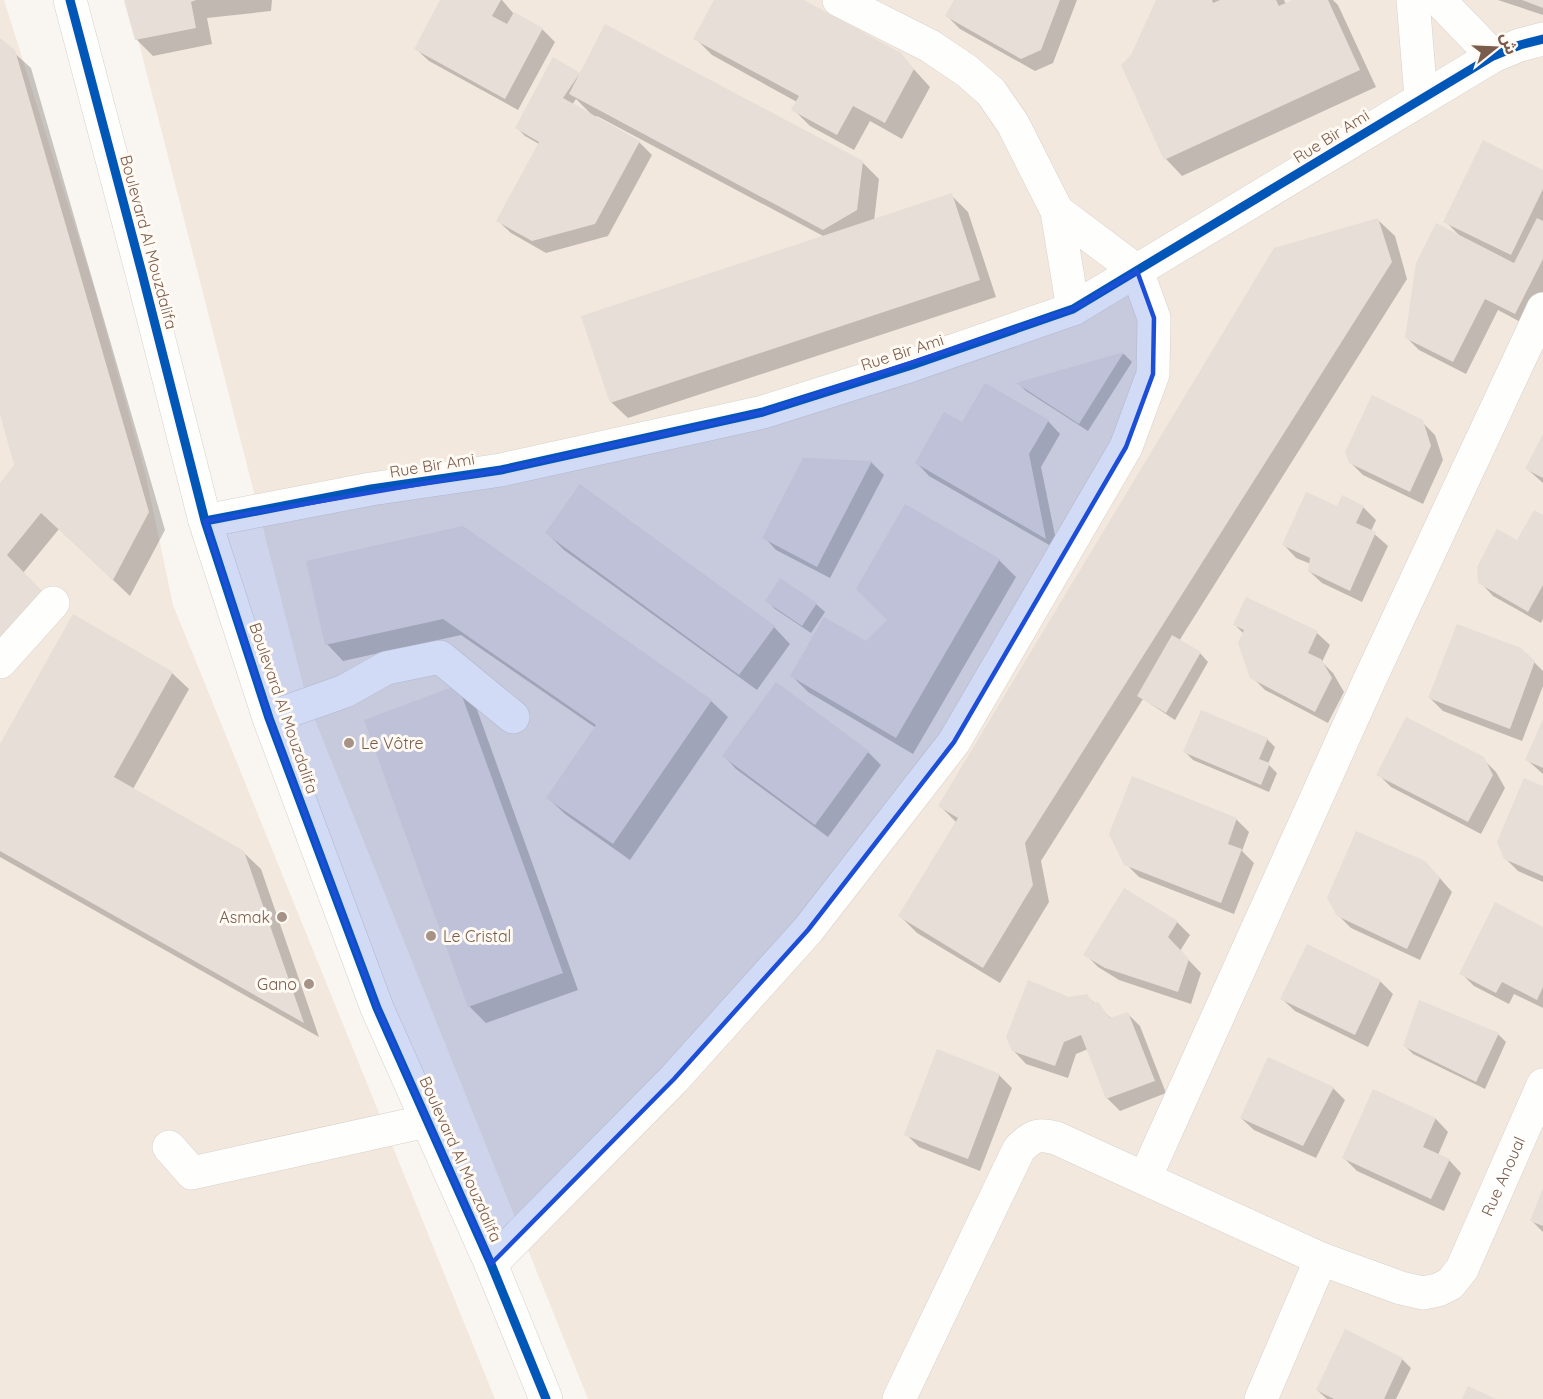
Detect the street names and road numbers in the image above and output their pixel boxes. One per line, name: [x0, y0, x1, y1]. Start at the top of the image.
street label: Rue Bir Ami: [1289, 105, 1373, 167]
street label: Boulevard Al Mouzdalifa: [116, 153, 182, 331]
street label: Rue Bir Ami: [858, 329, 946, 375]
street label: Rue Bir Ami: [388, 448, 476, 482]
street label: Boulevard Al Mouzdalifa: [245, 620, 323, 796]
street label: Boulevard Al Mouzdalifa: [415, 1073, 507, 1245]
street label: Rue Anoual: [1477, 1133, 1529, 1219]

